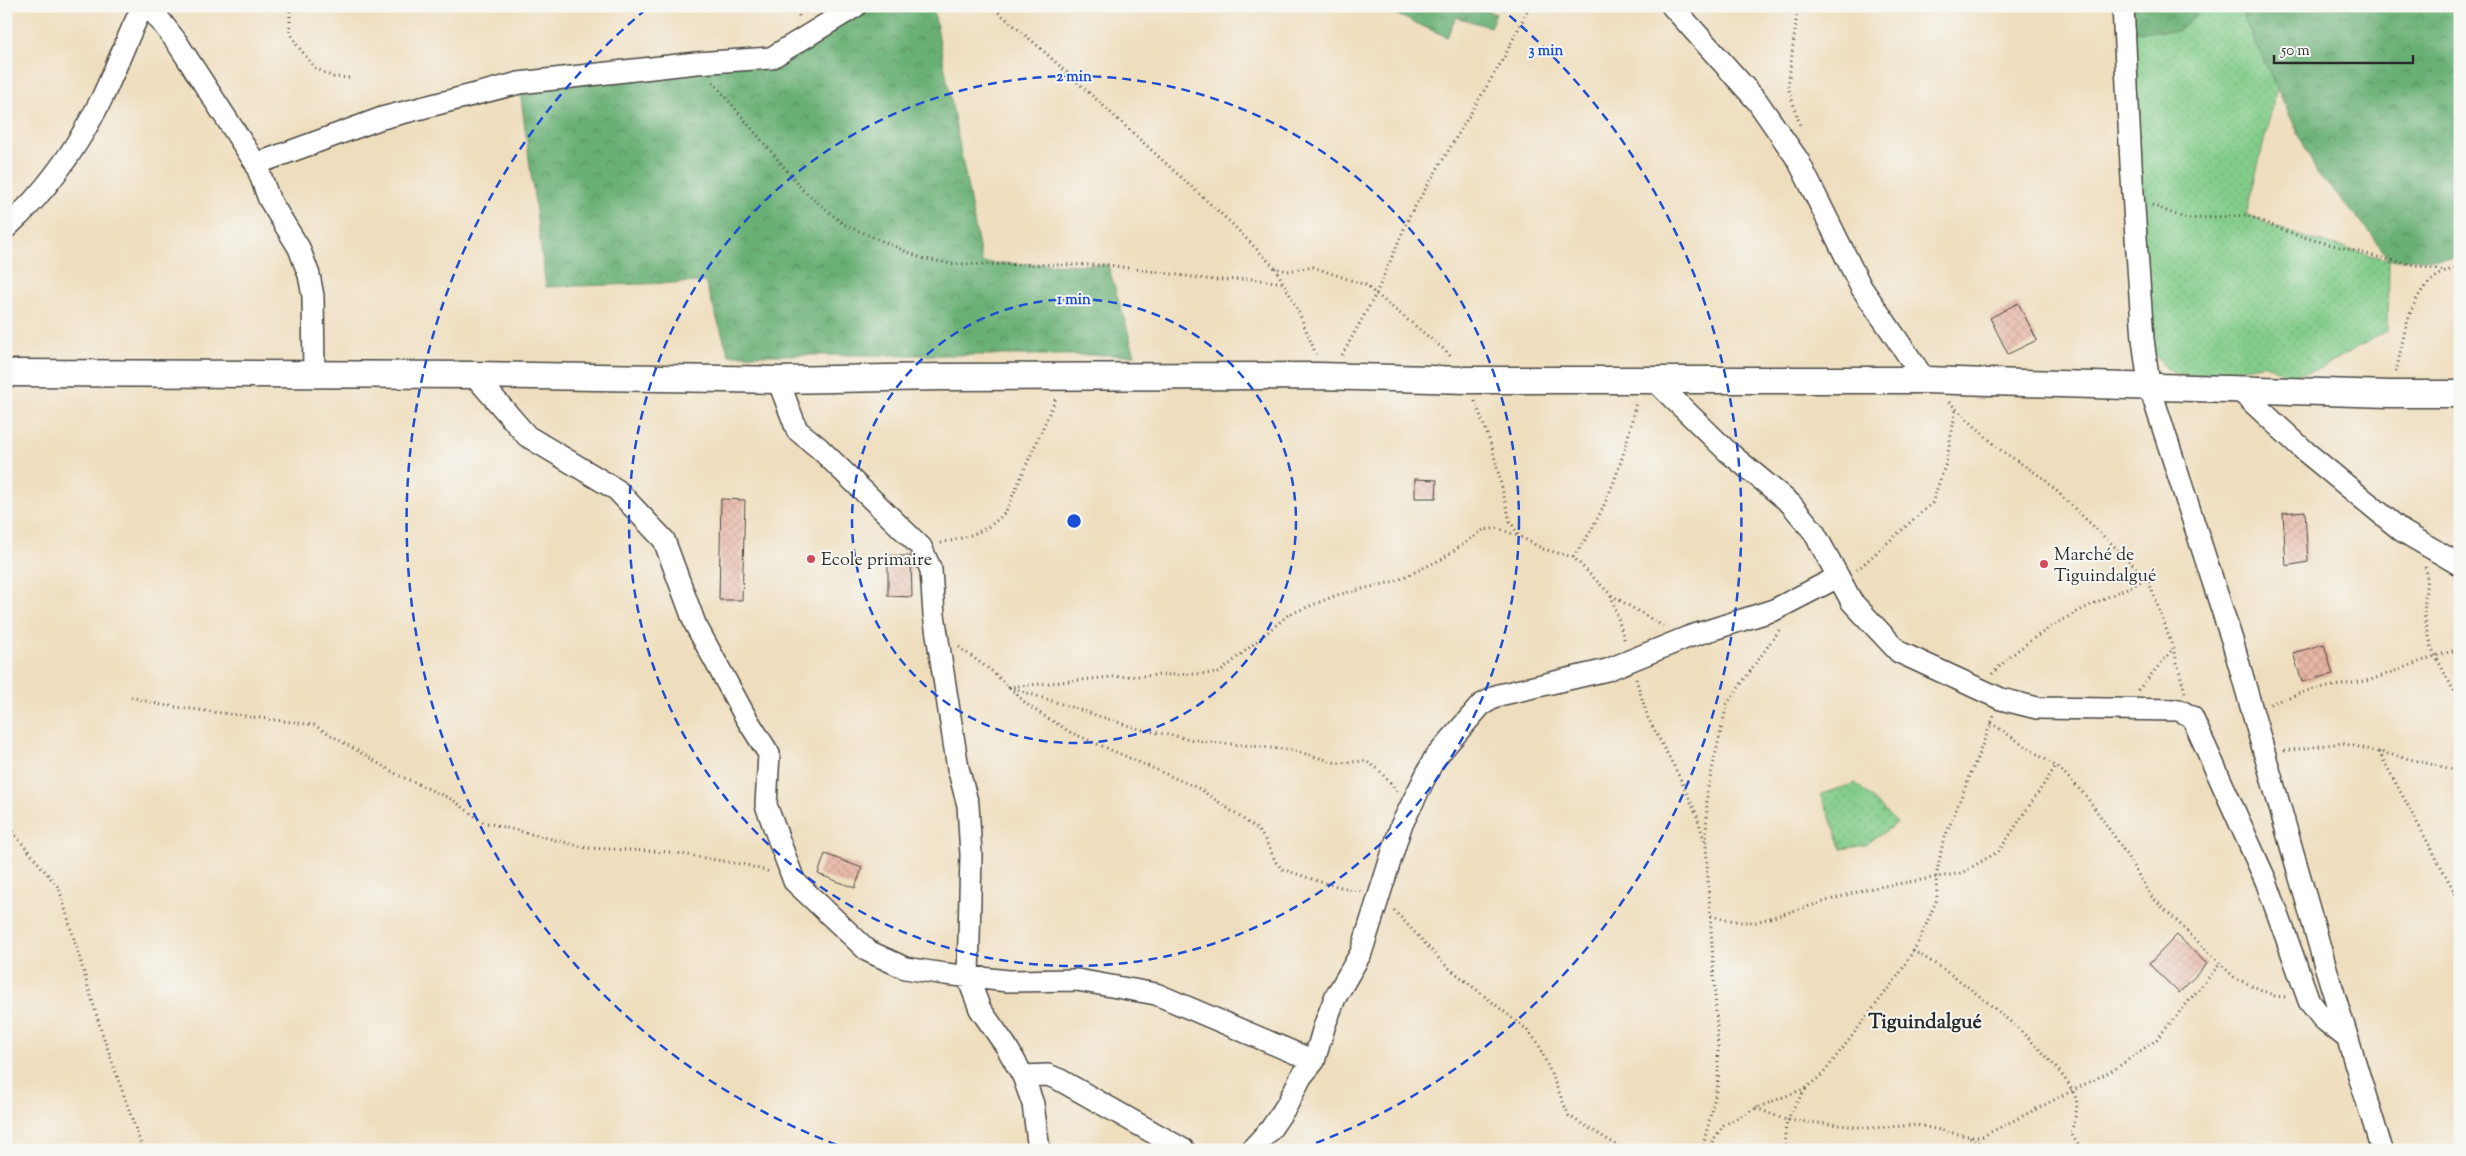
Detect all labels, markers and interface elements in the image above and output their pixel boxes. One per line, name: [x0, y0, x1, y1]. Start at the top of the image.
scale bar: [2274, 32, 2412, 64]
text: 3 min: [1529, 41, 1564, 62]
text: 50 m: [2280, 41, 2310, 62]
text: 2 min: [1056, 67, 1092, 88]
text: 1 min: [1057, 290, 1091, 311]
centre of rings: [1065, 512, 1083, 530]
place label: Marché de Tiguindalgué: [2054, 543, 2156, 590]
place label: Ecole primaire: [821, 548, 932, 574]
marker: Ecole primaire: [805, 553, 817, 565]
marker: Marché de Tiguindalgué: [2038, 558, 2050, 570]
district label: Tiguindalgué: [1868, 1009, 1982, 1038]

